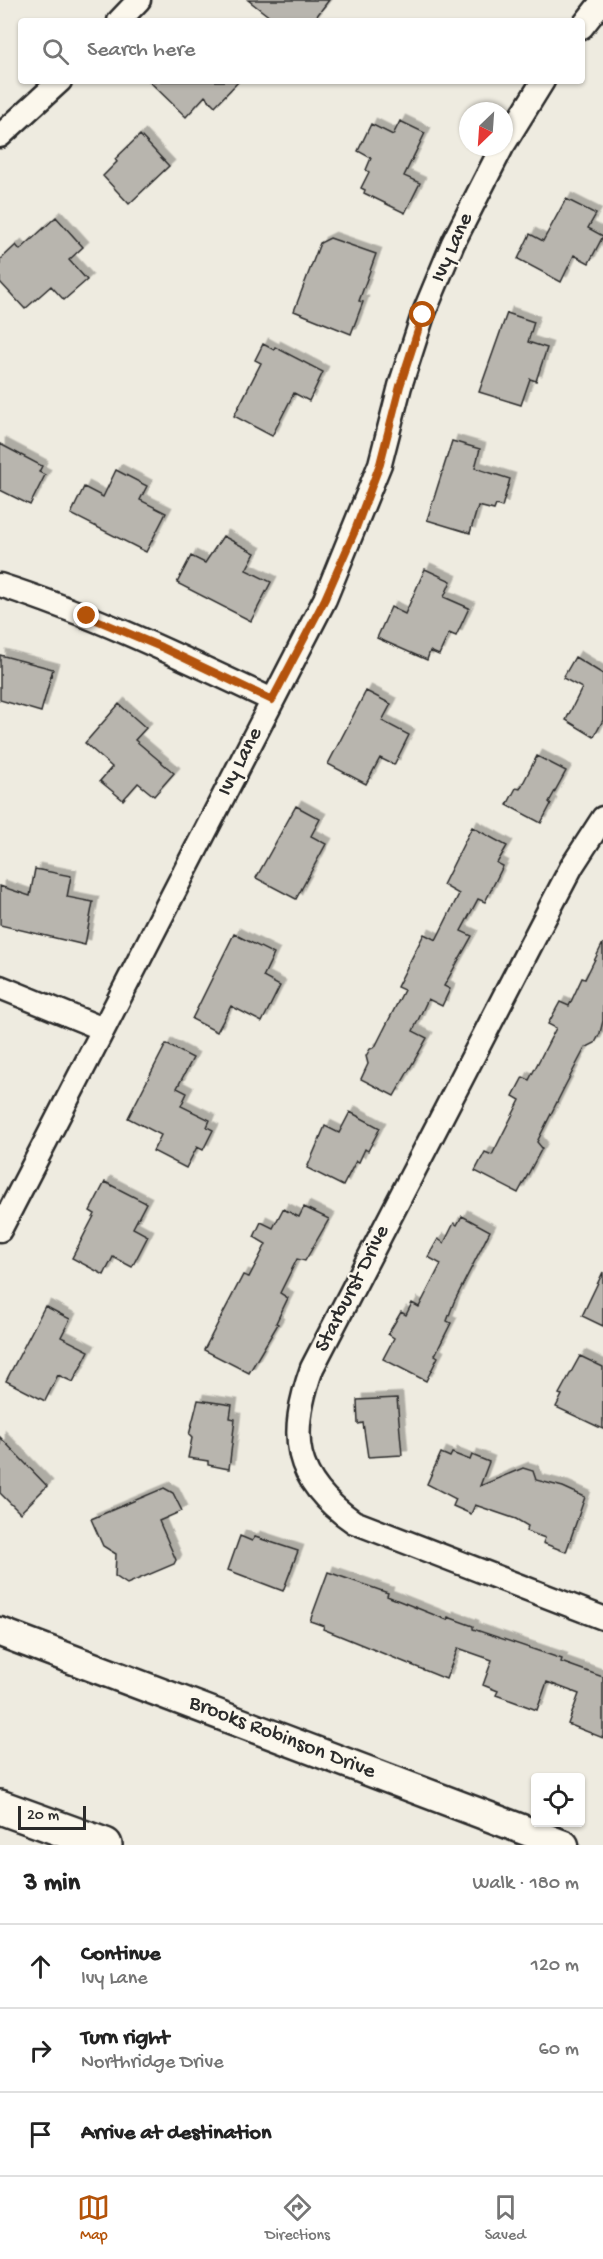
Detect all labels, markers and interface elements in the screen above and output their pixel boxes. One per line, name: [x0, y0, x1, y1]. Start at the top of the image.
search box: [18, 18, 585, 84]
icon: search: [39, 35, 72, 68]
text: Search here: [87, 38, 195, 64]
north arrow: [459, 102, 513, 156]
street label: Ivy Lane: [426, 209, 480, 287]
route start: [409, 301, 435, 327]
route end: [73, 602, 99, 628]
street label: Ivy Lane: [213, 723, 269, 800]
street label: Starburst Drive: [310, 1221, 396, 1357]
street label: Brooks Robinson Drive: [184, 1690, 380, 1786]
map controls: [531, 1773, 585, 1827]
button: locate: [531, 1773, 585, 1827]
scale bar: [18, 1803, 86, 1830]
text: 20 m: [27, 1807, 59, 1826]
text: 3 min: [24, 1869, 80, 1900]
text: Walk · 180 m: [472, 1873, 579, 1896]
text: Continue: [81, 1942, 161, 1968]
icon: ahead: [24, 1950, 57, 1983]
text: 120 m: [531, 1955, 579, 1978]
text: Ivy Lane: [81, 1968, 147, 1991]
text: Turn right: [81, 2026, 169, 2052]
icon: right: [24, 2034, 57, 2067]
text: 60 m: [539, 2039, 579, 2062]
text: Northridge Drive: [81, 2052, 224, 2075]
icon: arrive: [24, 2118, 57, 2151]
text: Arrive at destination: [81, 2121, 271, 2147]
tab: Map: [77, 2191, 110, 2246]
tab: Directions: [265, 2191, 330, 2246]
tab: Saved: [485, 2191, 526, 2246]

